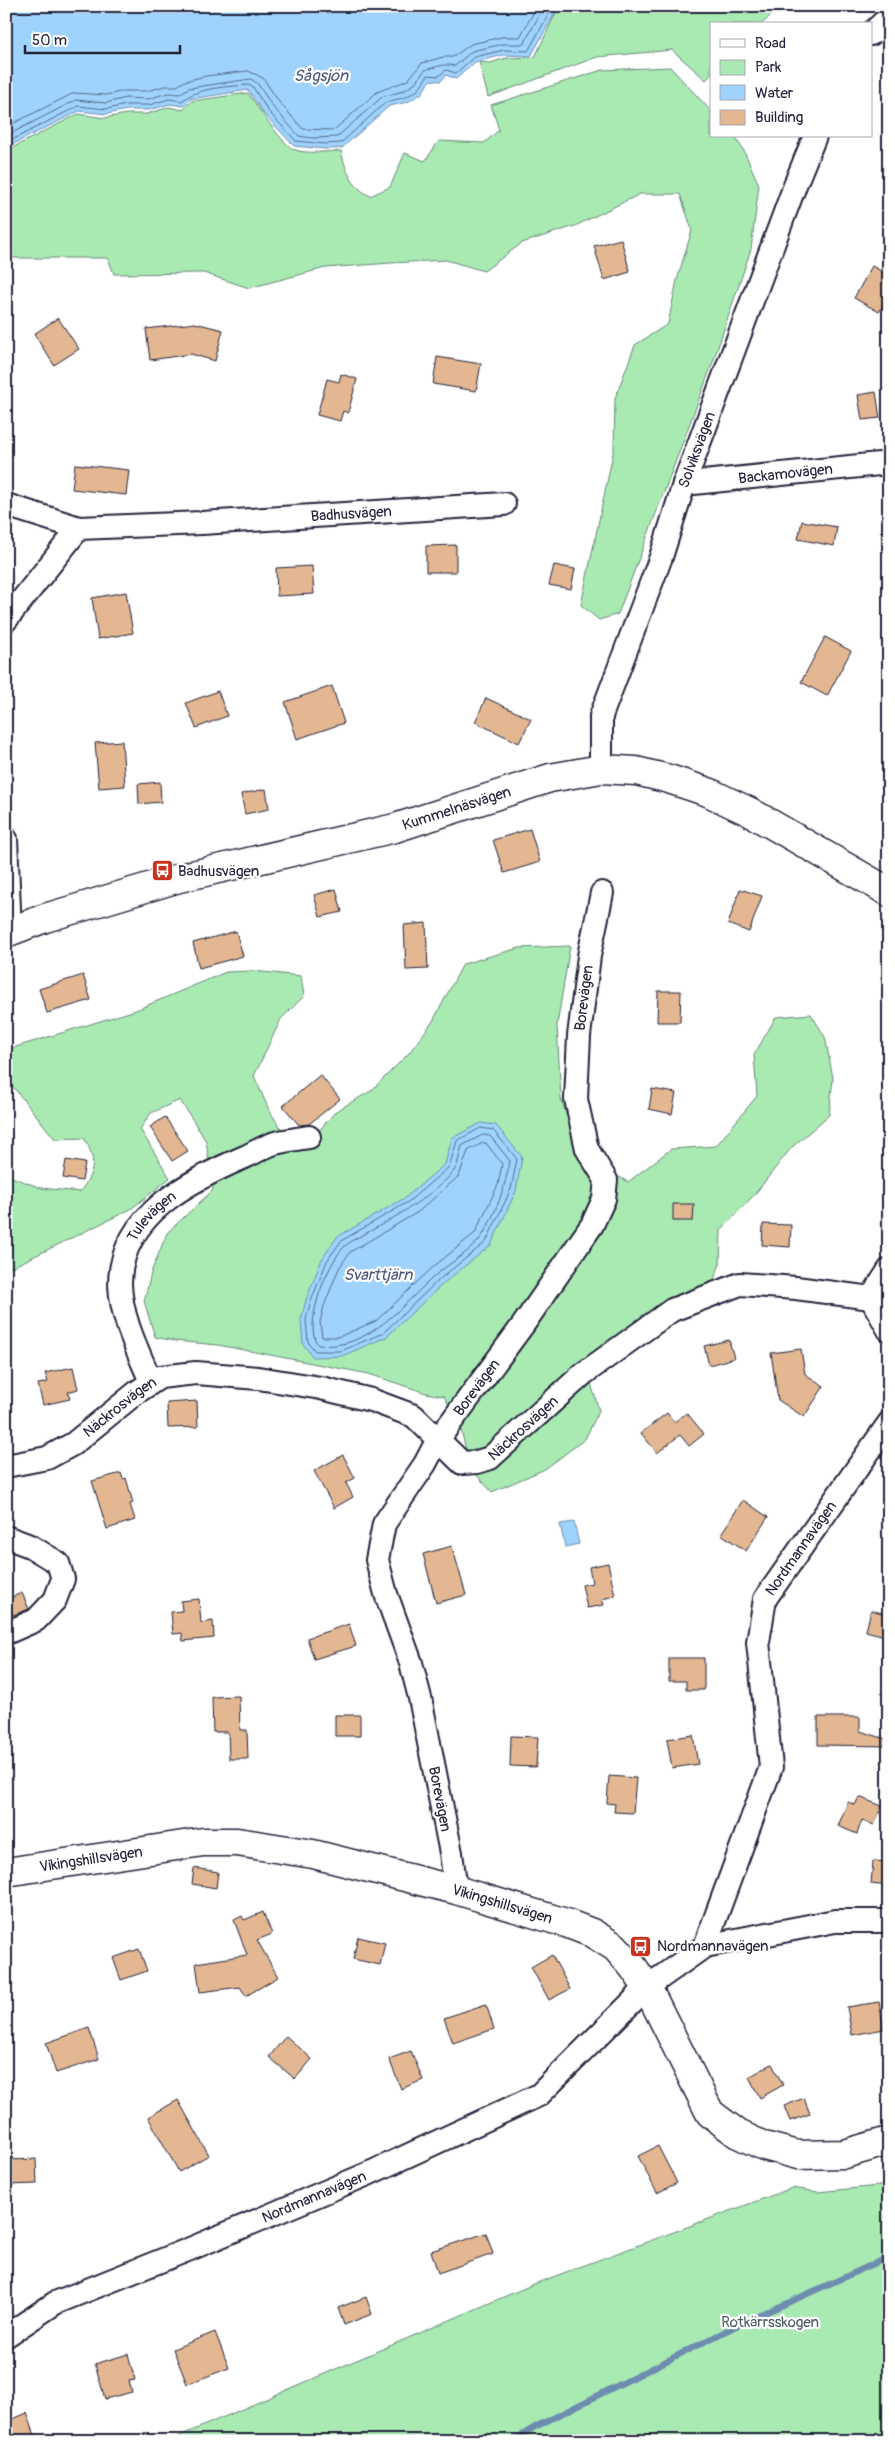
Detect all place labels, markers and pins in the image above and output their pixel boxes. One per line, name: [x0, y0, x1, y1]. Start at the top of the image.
bus stop icon: Badhusvägen: [150, 859, 174, 883]
place label: Badhusvägen: [178, 862, 259, 881]
bus stop icon: Nordmannavägen: [629, 1934, 653, 1958]
place label: Nordmannavägen: [657, 1937, 768, 1956]

